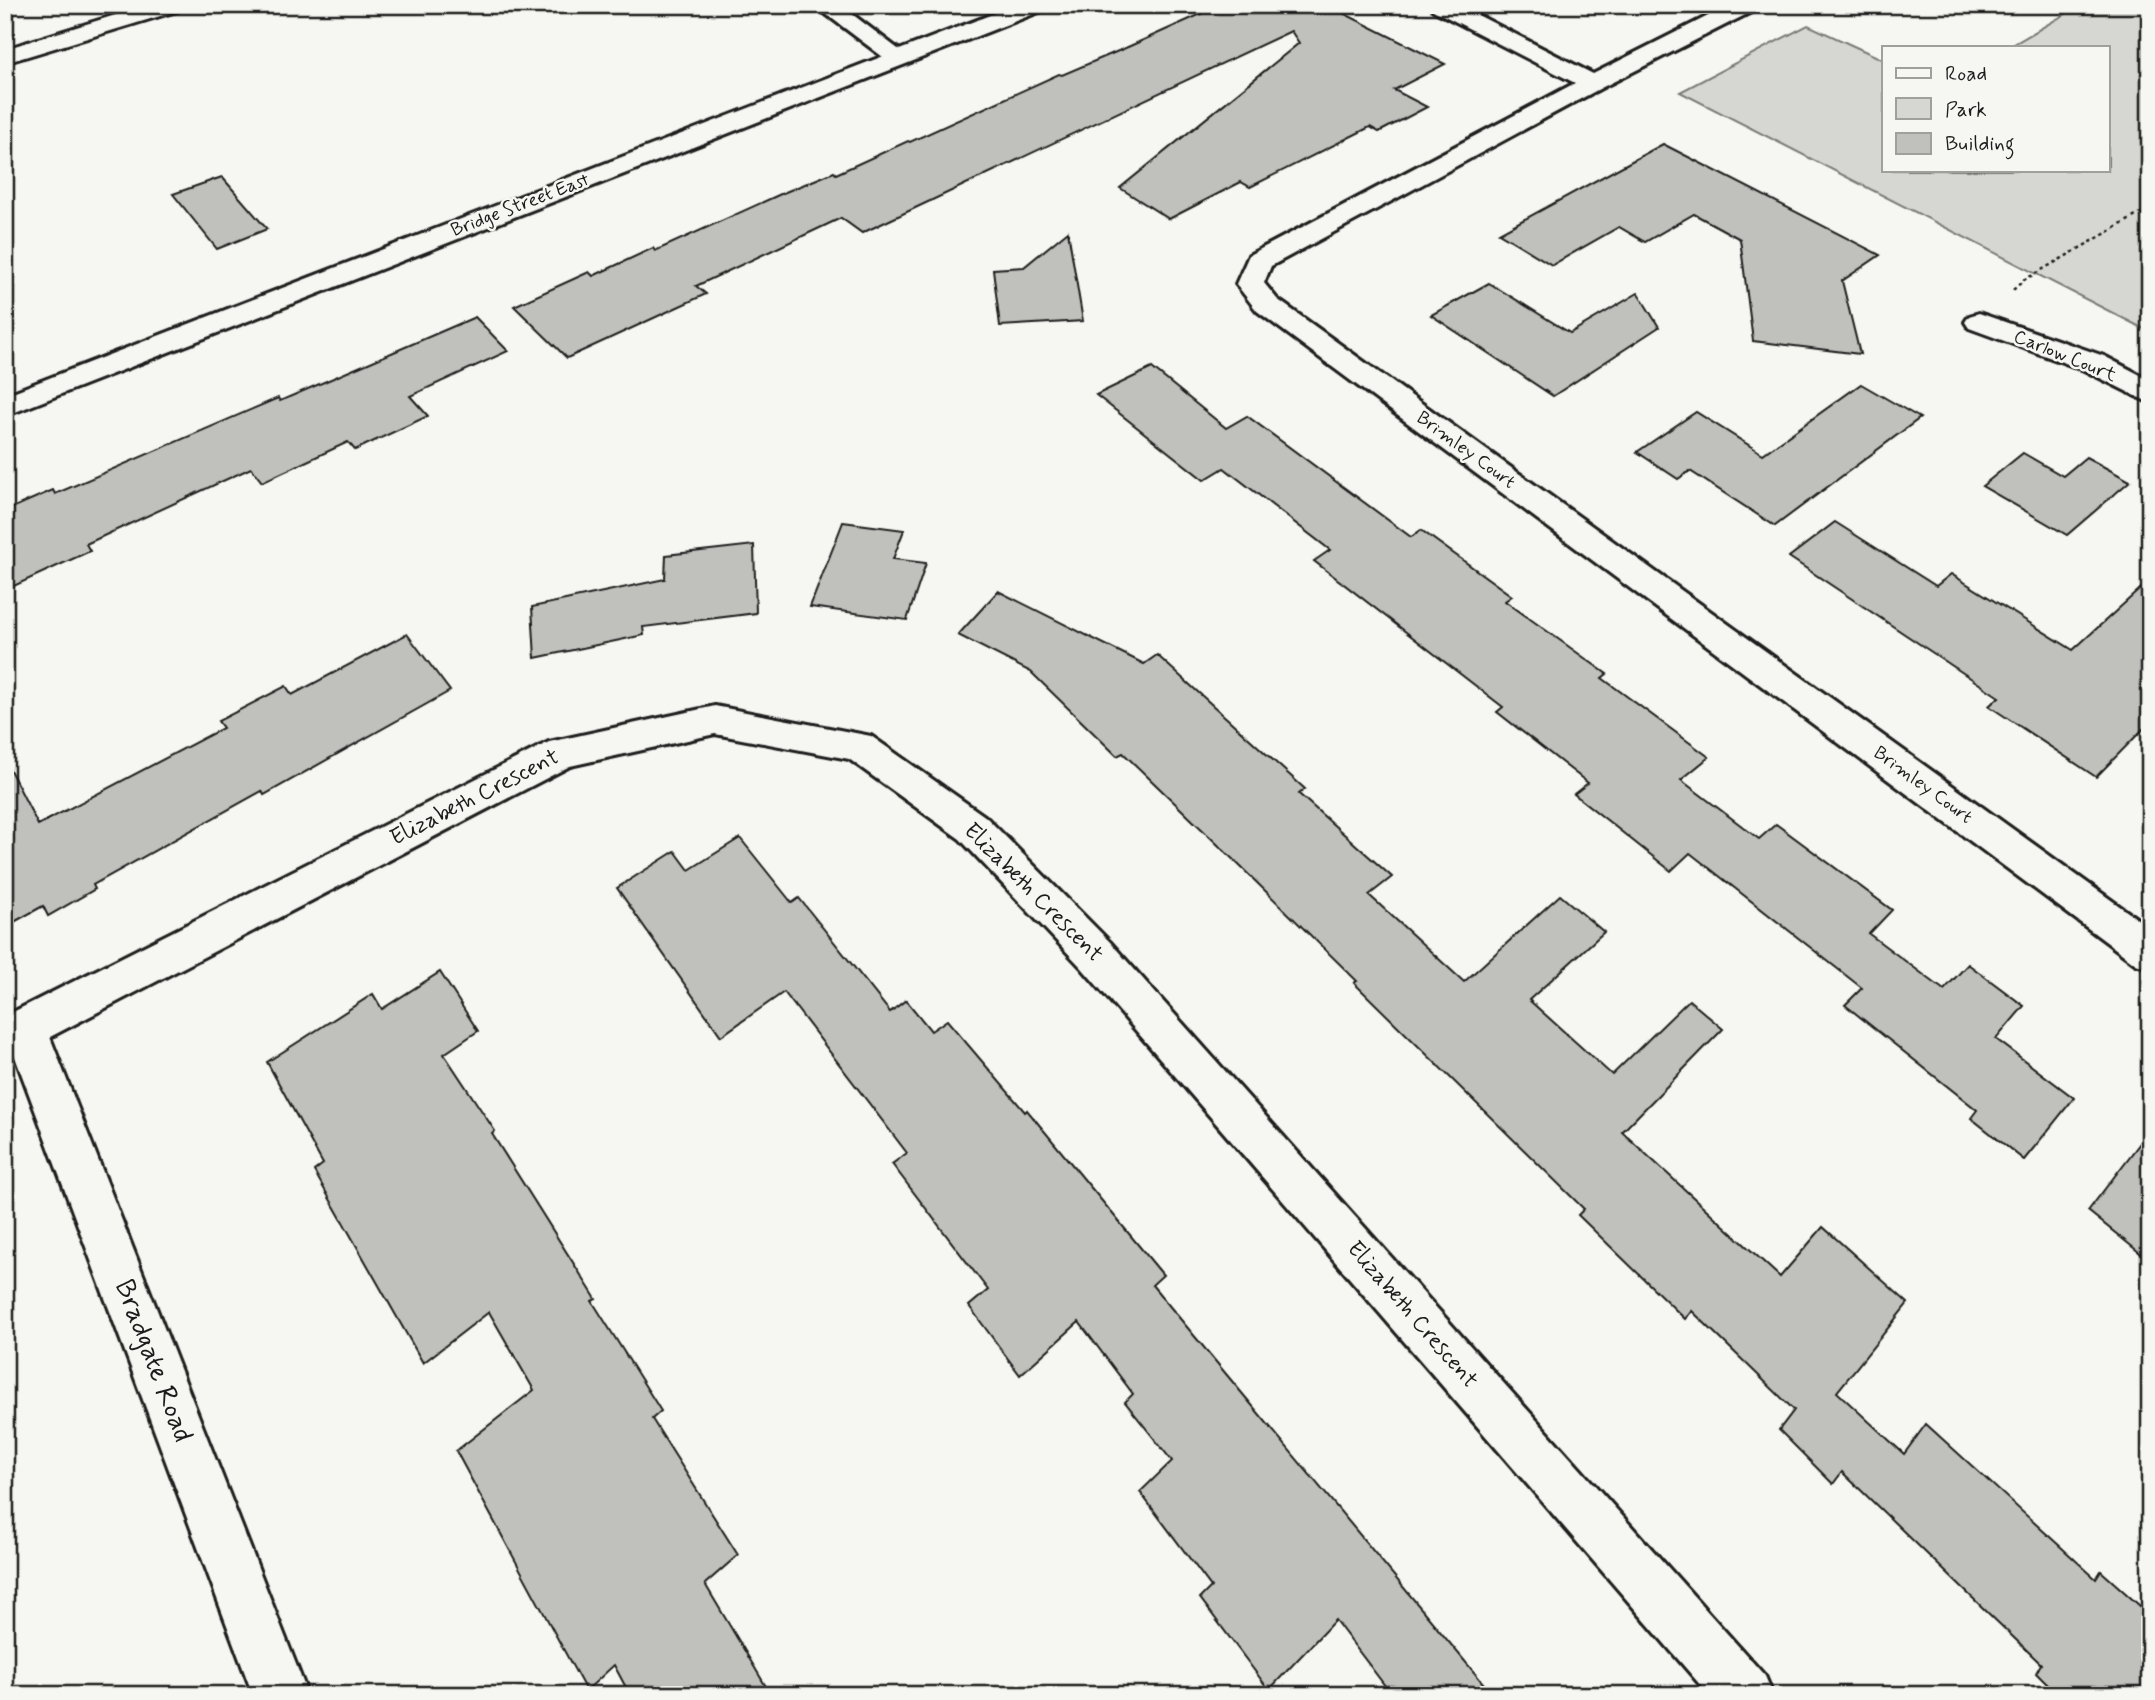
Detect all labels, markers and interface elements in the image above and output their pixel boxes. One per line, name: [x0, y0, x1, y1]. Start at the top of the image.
legend: [1882, 46, 2110, 172]
text: Road: [1945, 60, 1987, 88]
text: Park: [1945, 96, 1987, 124]
text: Building: [1945, 130, 2015, 160]
street label: Bridge Street East: [447, 167, 593, 244]
street label: Carlow Court: [2010, 324, 2120, 388]
street label: Brimley Court: [1411, 405, 1521, 495]
street label: Brimley Court: [1868, 740, 1978, 830]
street label: Elizabeth Crescent: [385, 742, 565, 854]
street label: Elizabeth Crescent: [957, 817, 1109, 969]
street label: Elizabeth Crescent: [1340, 1235, 1484, 1395]
street label: Bradgate Road: [105, 1274, 201, 1448]

